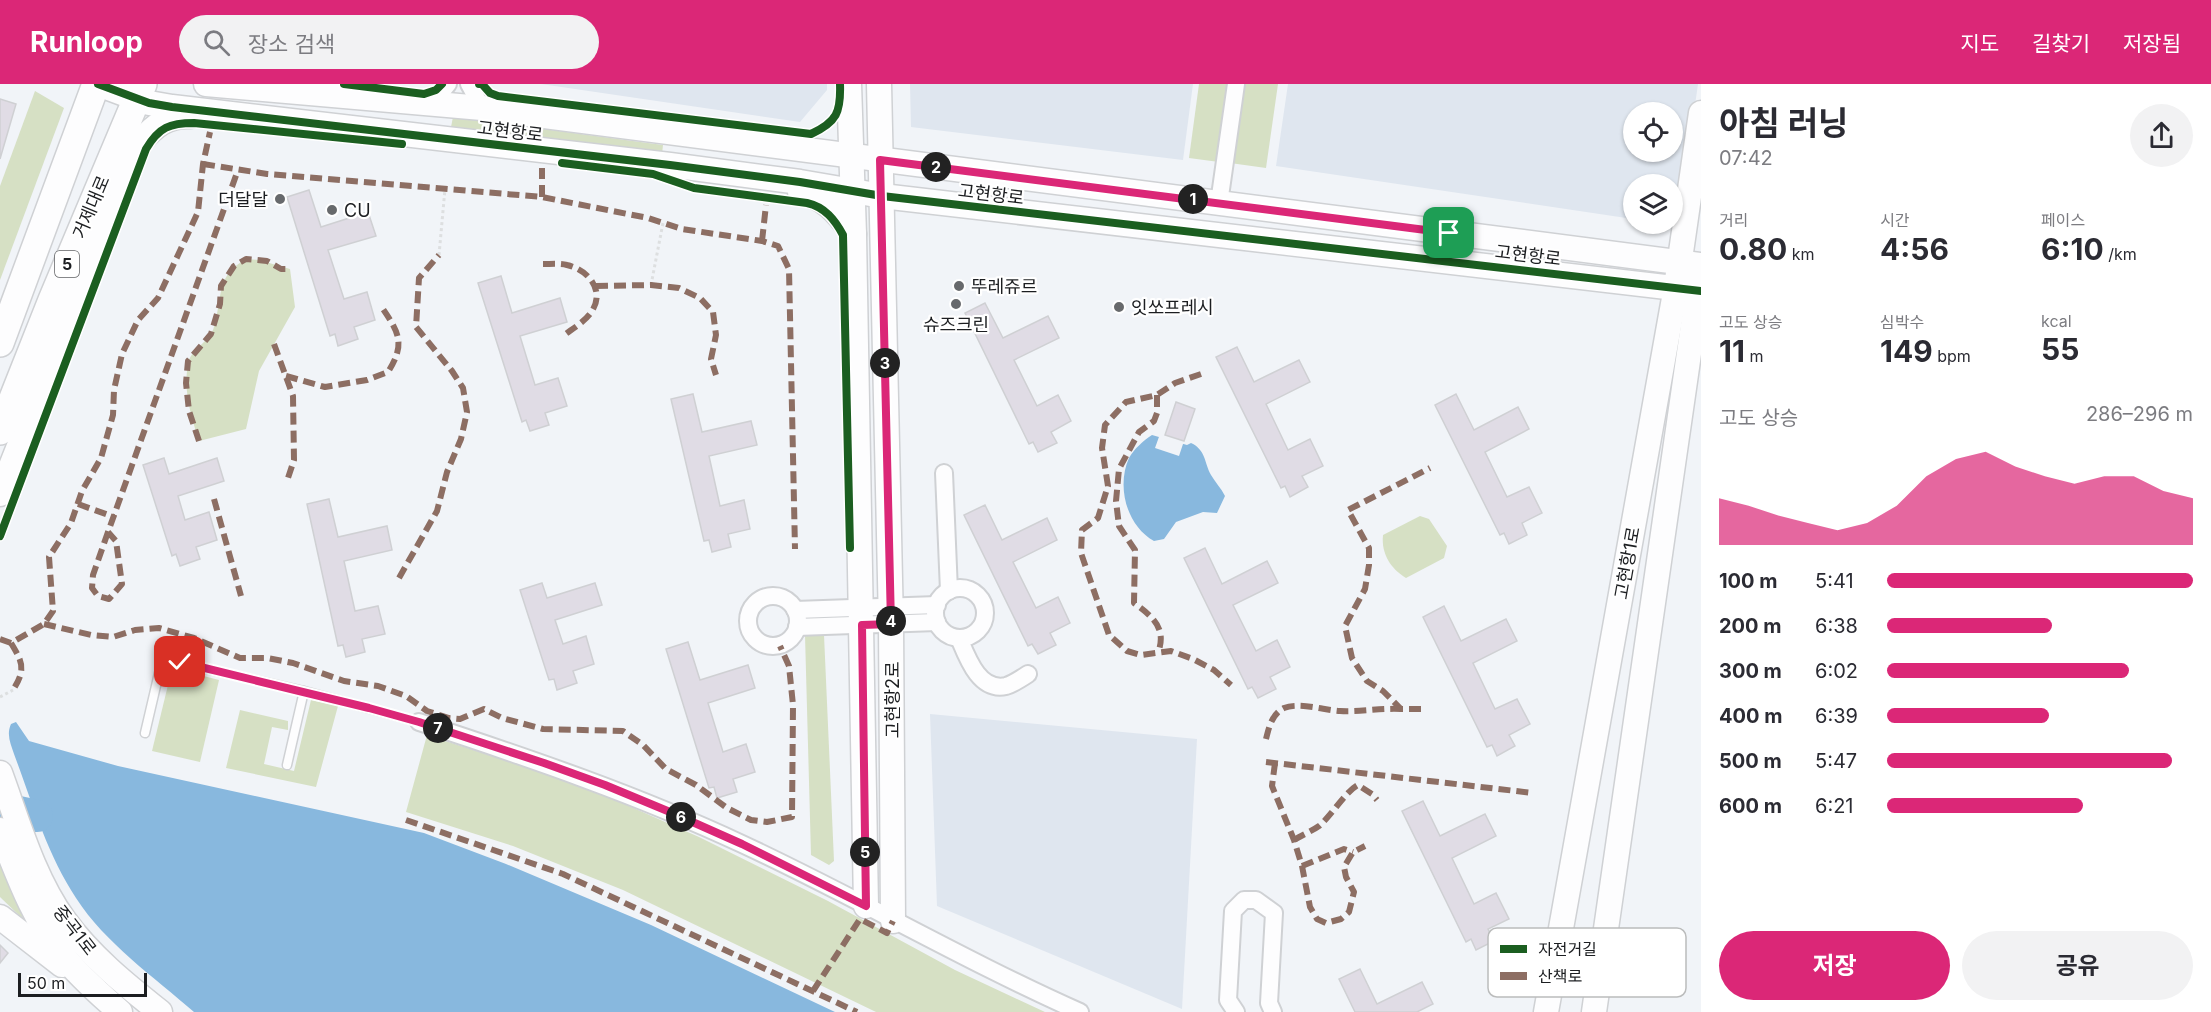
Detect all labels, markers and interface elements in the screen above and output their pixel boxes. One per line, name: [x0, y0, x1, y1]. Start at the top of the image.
search box: [179, 15, 599, 69]
text: Runloop: [30, 25, 143, 59]
icon: search: [200, 26, 233, 59]
text: 장소 검색: [248, 31, 335, 57]
text: 지도: [1960, 31, 1999, 56]
text: 길찾기: [2032, 31, 2090, 56]
text: 저장됨: [2123, 31, 2181, 56]
map controls: [1623, 102, 1683, 234]
button: locate: [1623, 102, 1683, 162]
text: 아침 러닝: [1719, 103, 1848, 143]
button: share: [2130, 104, 2193, 167]
street label: 고현항로: [476, 117, 544, 145]
text: 07:42: [1719, 146, 1773, 170]
pin: 2: [921, 152, 951, 182]
text: 2: [931, 157, 941, 177]
street label: 거제대로: [68, 172, 114, 242]
button: layers: [1623, 174, 1683, 234]
street label: 고현항로: [957, 180, 1025, 208]
pin: 1: [1178, 184, 1208, 214]
place label: 더달달: [218, 189, 268, 210]
text: 1: [1190, 189, 1196, 209]
marker: 더달달: [273, 192, 287, 206]
place label: CU: [344, 200, 371, 221]
marker: CU: [325, 203, 339, 217]
pin: [1423, 207, 1474, 258]
text: 거리: [1719, 210, 1748, 230]
text: 시간: [1880, 210, 1909, 230]
text: 페이스: [2041, 210, 2085, 230]
icon: arrive: [1432, 216, 1465, 249]
text: 0.80: [1719, 231, 1787, 267]
text: 4:56: [1880, 231, 1949, 267]
text: 6:10: [2041, 231, 2104, 267]
street label: 고현항로: [1494, 241, 1562, 269]
text: km: [1787, 244, 1815, 264]
text: /km: [2104, 244, 2137, 264]
road number: 5: [55, 251, 79, 277]
place label: 뚜레쥬르: [971, 276, 1037, 297]
marker: 뚜레쥬르: [952, 279, 966, 293]
marker: 슈즈크린: [949, 297, 963, 311]
place label: 잇쏘프레시: [1131, 297, 1214, 318]
marker: 잇쏘프레시: [1112, 300, 1126, 314]
text: kcal: [2041, 311, 2072, 331]
text: 고도 상승: [1719, 312, 1782, 332]
text: 심박수: [1880, 312, 1924, 332]
place label: 슈즈크린: [923, 314, 989, 335]
text: 55: [2041, 331, 2079, 367]
text: 11: [1719, 333, 1745, 369]
text: 149: [1880, 333, 1933, 369]
text: m: [1745, 346, 1763, 366]
text: bpm: [1933, 346, 1971, 366]
pin: 3: [870, 348, 900, 378]
text: 3: [880, 353, 890, 373]
text: 286–296 m: [2086, 402, 2193, 426]
text: 고도 상승: [1719, 406, 1798, 430]
street label: 고현항1로: [1610, 525, 1644, 601]
text: 100 m: [1719, 569, 1778, 593]
text: 5:41: [1815, 569, 1854, 593]
pin: 4: [876, 606, 906, 636]
text: 4: [886, 611, 896, 631]
text: 200 m: [1719, 614, 1782, 638]
text: 6:38: [1815, 614, 1858, 638]
pin: [154, 636, 205, 687]
icon: check: [163, 645, 196, 678]
text: 300 m: [1719, 659, 1782, 683]
text: 6:02: [1815, 659, 1858, 683]
street label: 고현항2로: [882, 661, 903, 739]
text: 400 m: [1719, 704, 1783, 728]
text: 6:39: [1815, 704, 1858, 728]
pin: 7: [423, 713, 453, 743]
text: 7: [433, 718, 443, 738]
text: 500 m: [1719, 749, 1782, 773]
text: 5:47: [1815, 749, 1857, 773]
text: 600 m: [1719, 794, 1782, 818]
text: 6:21: [1815, 794, 1854, 818]
pin: 6: [666, 802, 696, 832]
text: 6: [676, 807, 686, 827]
pin: 5: [850, 837, 880, 867]
text: 5: [860, 842, 870, 862]
street label: 중곡1로: [49, 901, 101, 959]
legend: [1488, 928, 1686, 997]
button: 저장: [1719, 931, 1950, 1000]
button: 공유: [1962, 931, 2193, 1000]
text: 자전거길: [1538, 939, 1597, 959]
text: 산책로: [1538, 966, 1582, 986]
scale bar: [18, 970, 147, 998]
text: 50 m: [27, 973, 65, 993]

